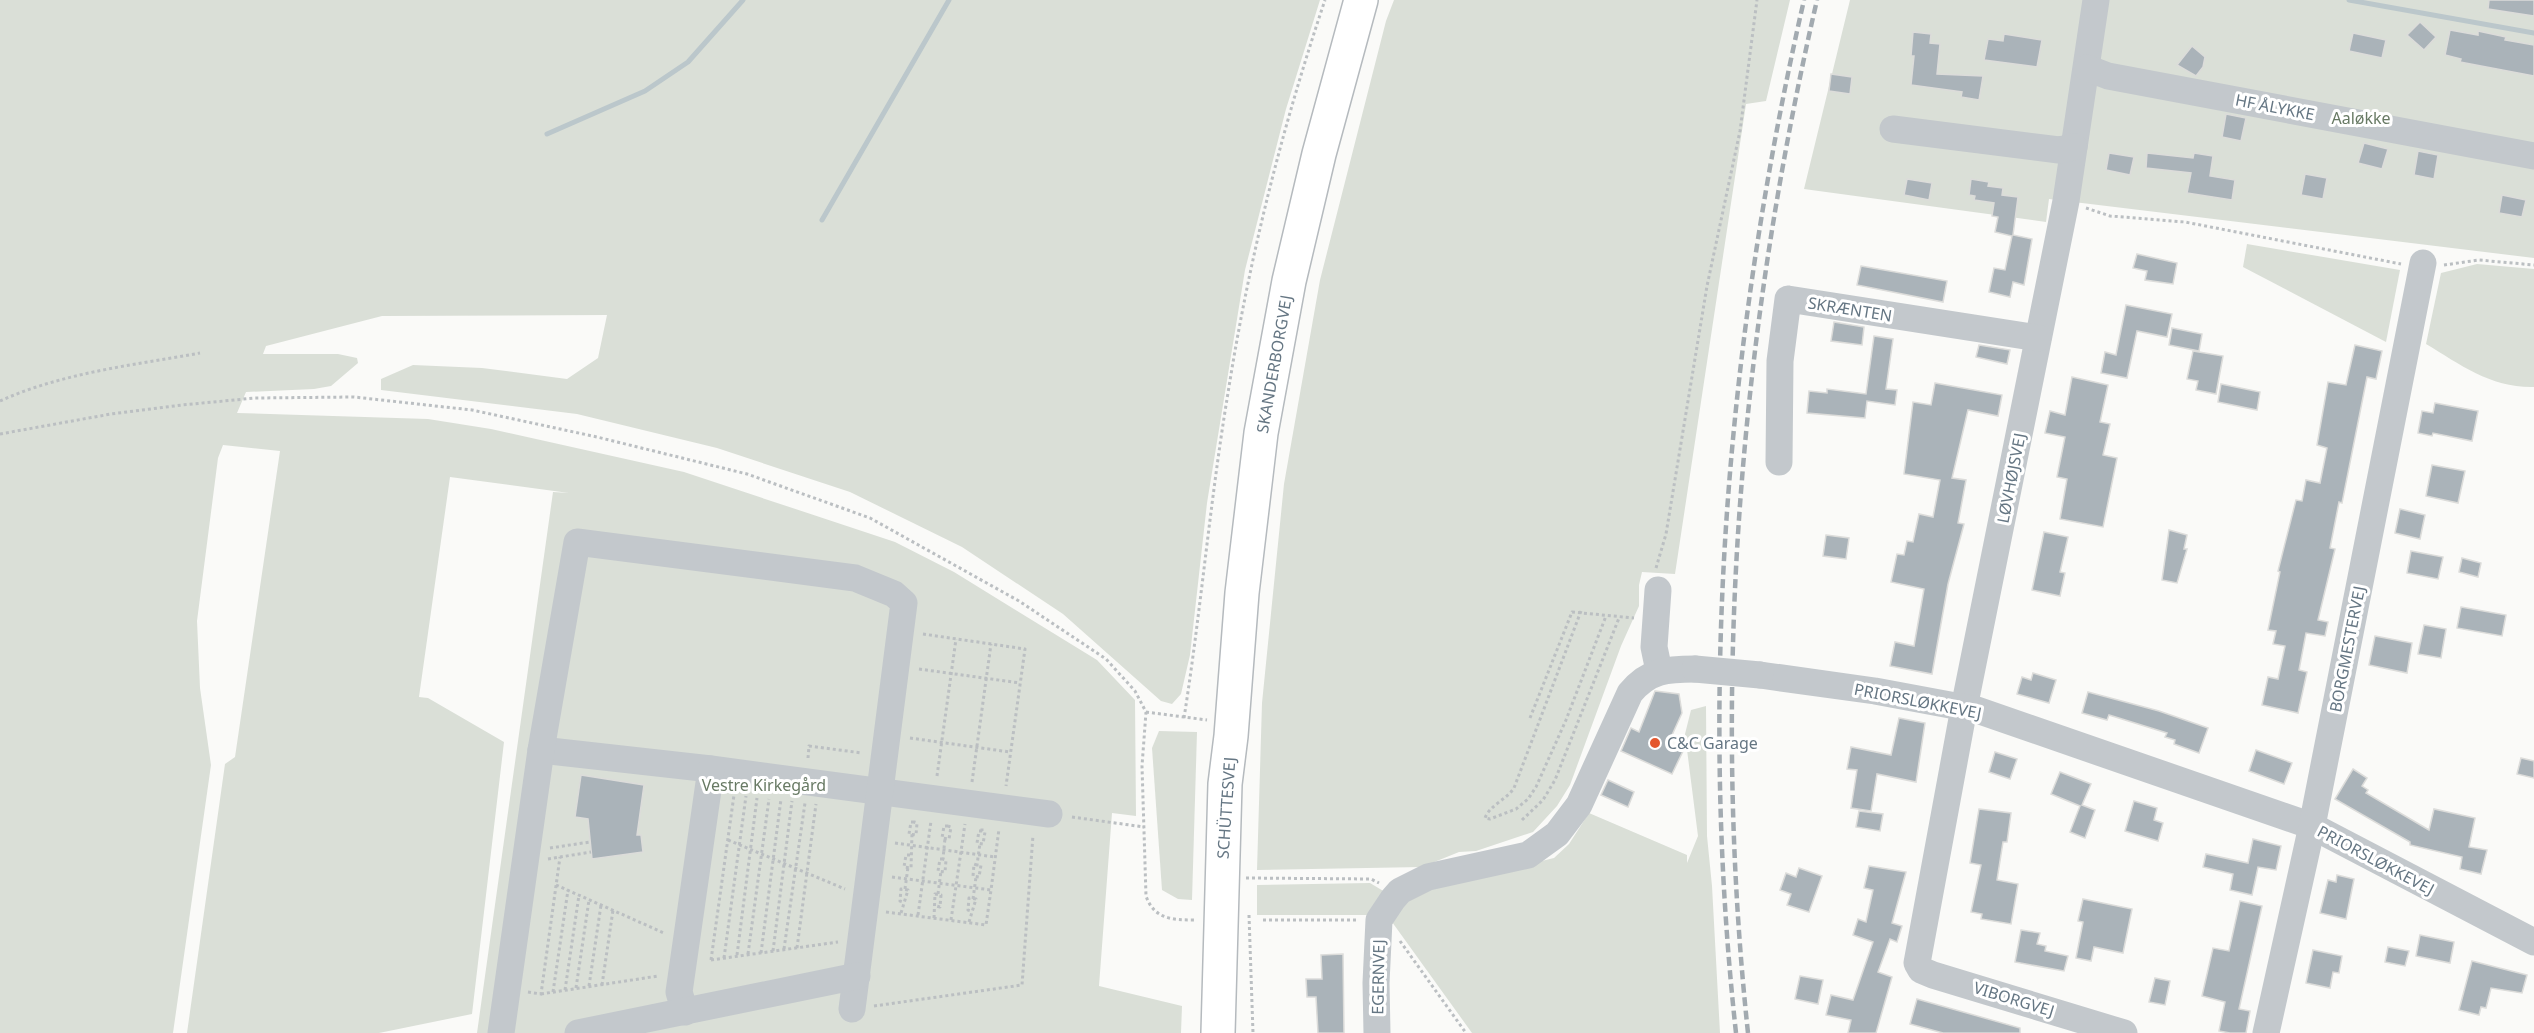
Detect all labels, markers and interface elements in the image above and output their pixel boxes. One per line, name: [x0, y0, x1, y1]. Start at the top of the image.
street label: HF ÅLYKKE: [2234, 89, 2316, 125]
park label: Aaløkke: [2331, 107, 2391, 129]
street label: SKRÆNTEN: [1806, 291, 1894, 327]
street label: SKANDERBORGVEJ: [1251, 293, 1297, 435]
street label: LØVHØJSVEJ: [1991, 431, 2031, 525]
street label: BORGMESTERVEJ: [2324, 584, 2370, 714]
street label: PRIORSLØKKEVEJ: [1852, 678, 1984, 724]
place label: C&C Garage: [1667, 732, 1758, 754]
marker: C&C Garage: [1648, 736, 1662, 750]
street label: SCHÜTTESVEJ: [1211, 756, 1241, 860]
park label: Vestre Kirkegård: [702, 774, 826, 796]
street label: PRIORSLØKKEVEJ: [2314, 820, 2438, 900]
street label: EGERNVEJ: [1366, 939, 1390, 1015]
street label: VIBORGVEJ: [1971, 976, 2057, 1022]

